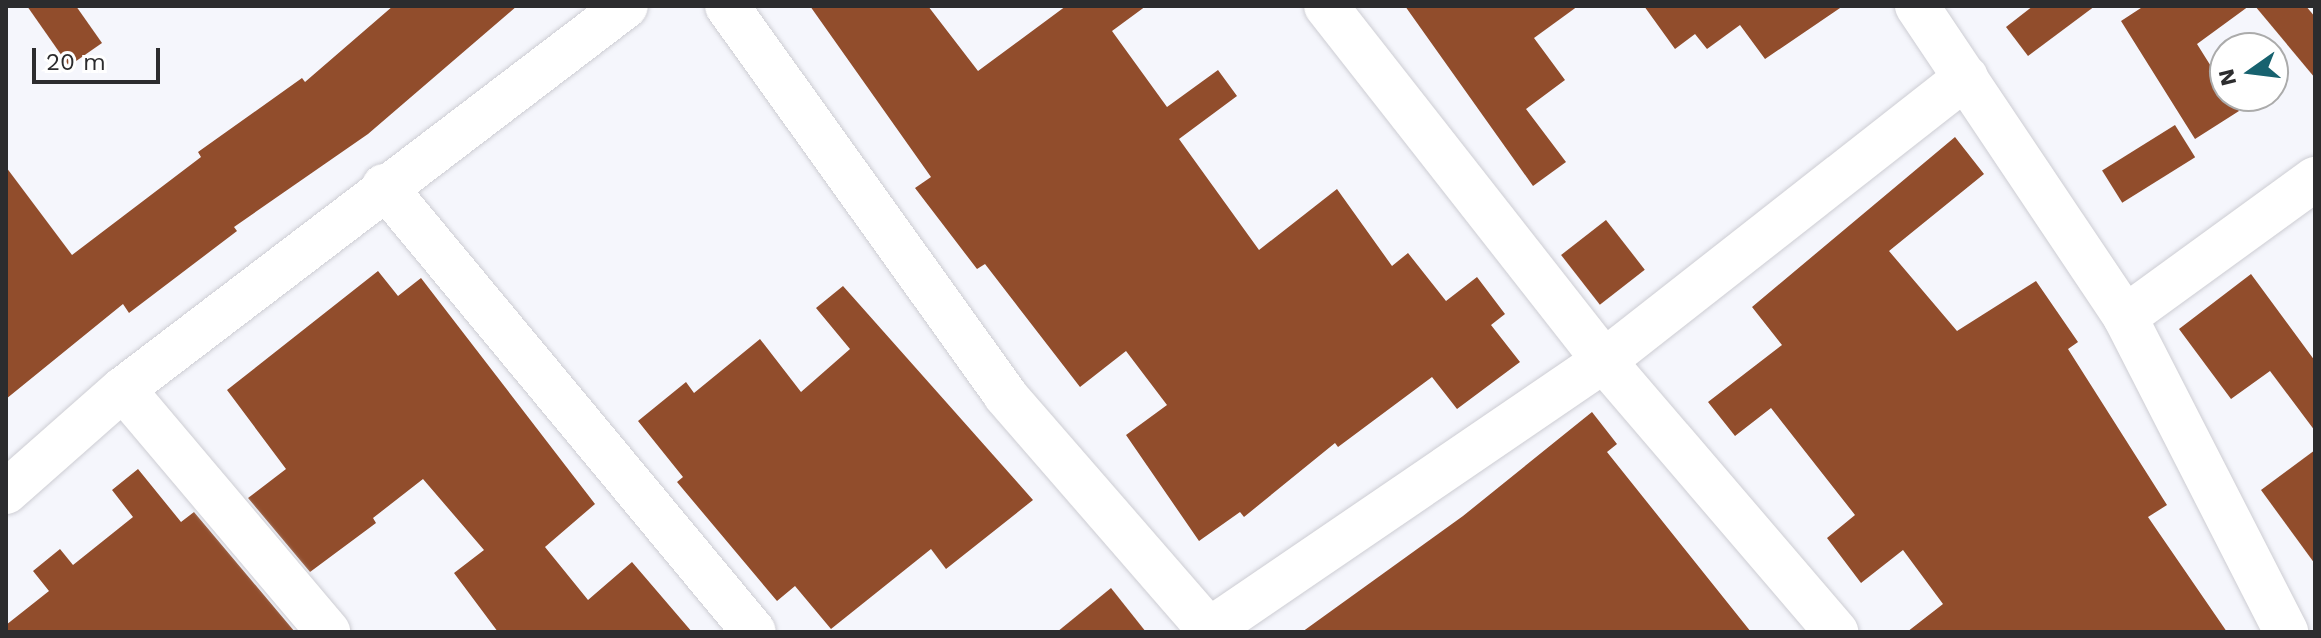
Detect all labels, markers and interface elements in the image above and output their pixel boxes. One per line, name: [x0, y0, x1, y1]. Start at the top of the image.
scale bar: [36, 32, 164, 82]
north arrow: [2209, 32, 2289, 112]
text: 20 m: [46, 48, 106, 76]
text: N: [2213, 67, 2241, 88]

